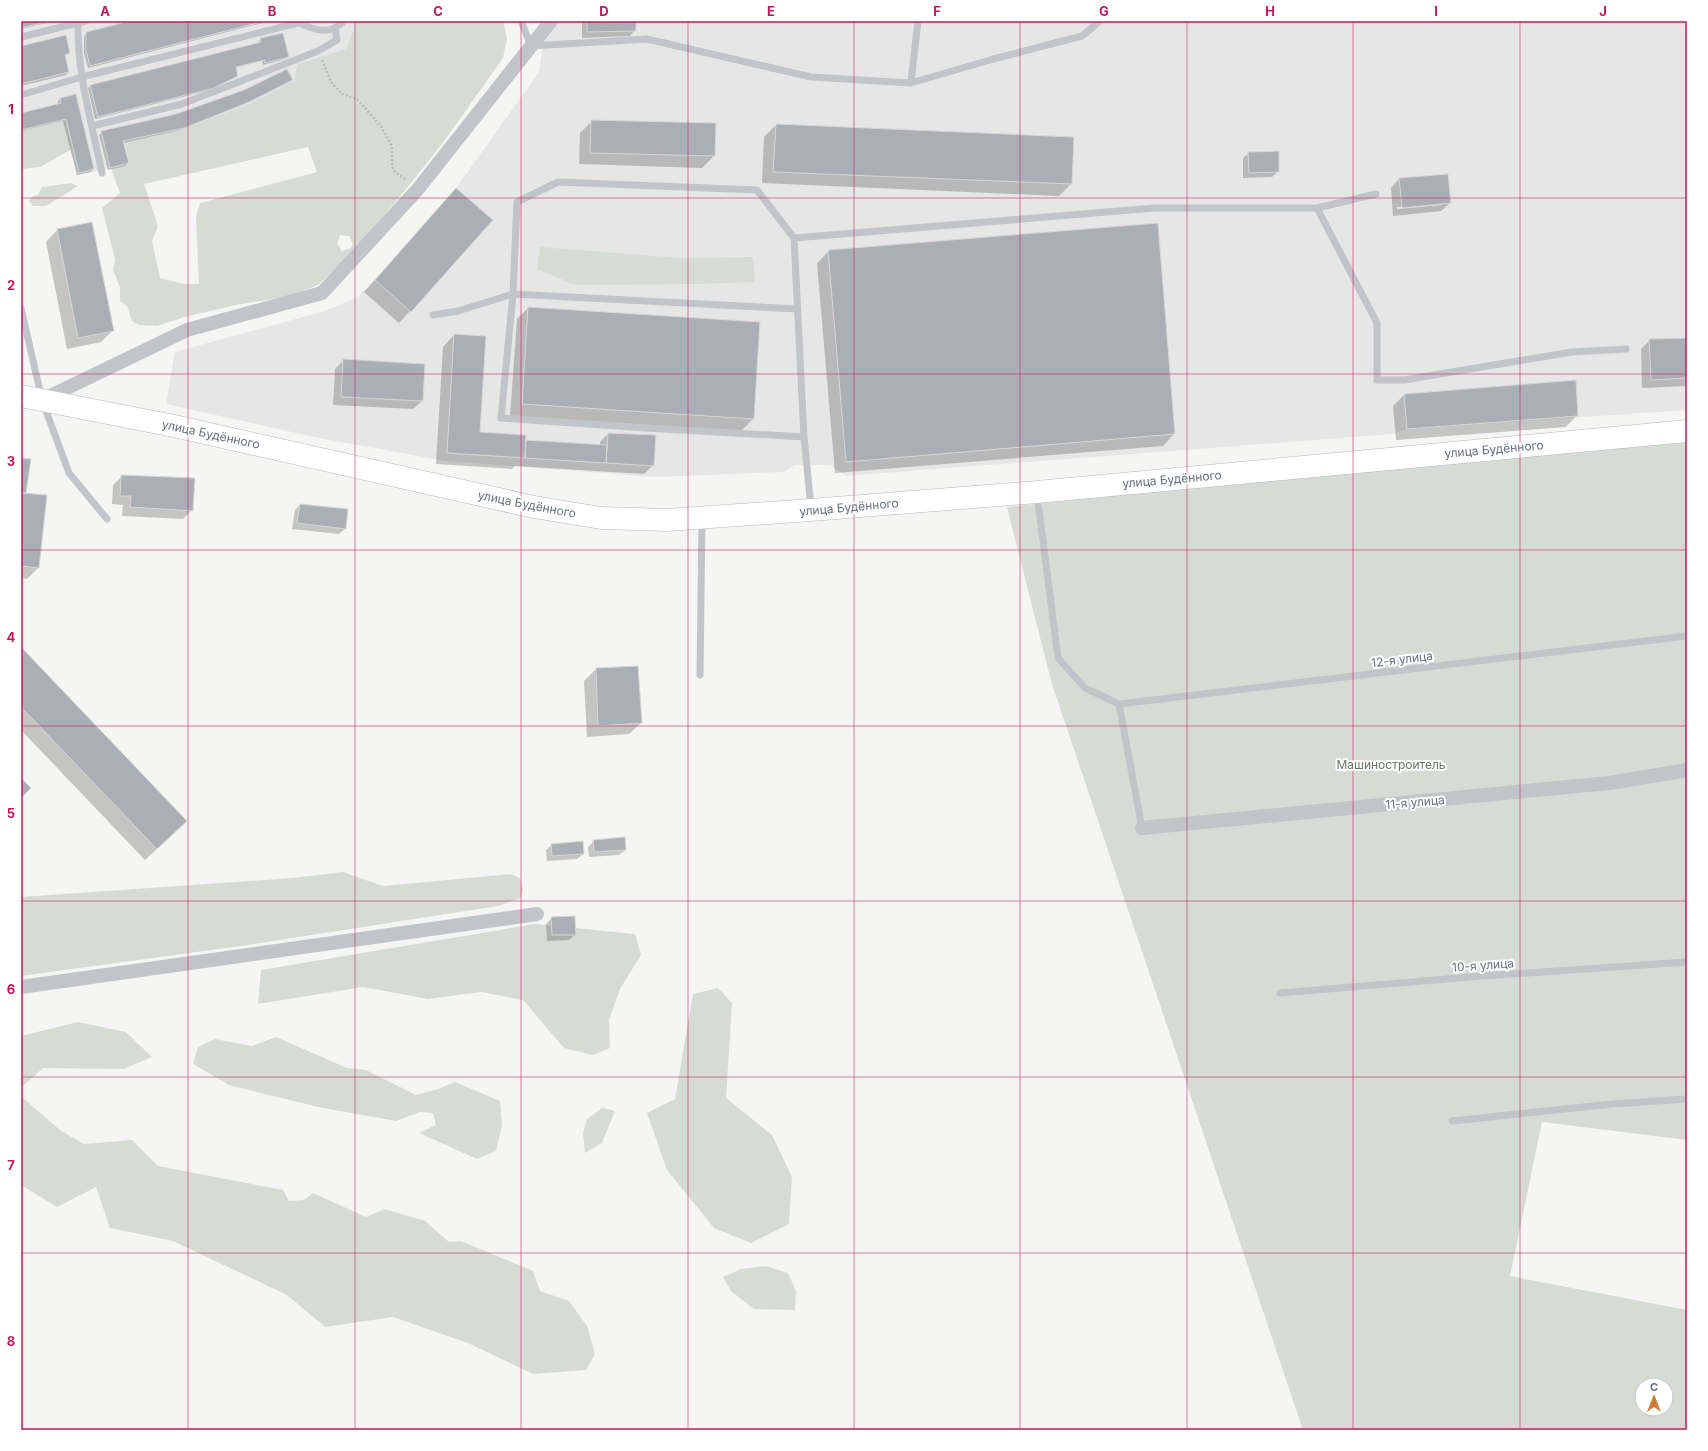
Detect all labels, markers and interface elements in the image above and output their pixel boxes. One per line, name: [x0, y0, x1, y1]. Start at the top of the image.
text: A: [100, 3, 110, 19]
text: B: [268, 3, 277, 19]
text: C: [433, 3, 443, 19]
text: D: [599, 3, 609, 19]
text: E: [767, 3, 775, 19]
text: F: [933, 3, 941, 19]
text: G: [1099, 3, 1109, 19]
text: H: [1265, 3, 1275, 19]
text: I: [1434, 3, 1438, 19]
text: J: [1599, 3, 1607, 19]
text: 1: [8, 101, 14, 117]
text: 2: [7, 277, 15, 293]
street label: улица Будённого: [161, 416, 261, 452]
street label: улица Будённого: [1444, 437, 1544, 461]
text: 3: [7, 453, 15, 469]
street label: улица Будённого: [1122, 467, 1222, 491]
street label: улица Будённого: [477, 487, 577, 521]
street label: улица Будённого: [799, 495, 899, 519]
text: 4: [7, 629, 16, 645]
street label: 12-я улица: [1370, 648, 1434, 670]
park label: Машиностроитель: [1336, 757, 1446, 772]
street label: 11-я улица: [1385, 792, 1445, 812]
text: 5: [7, 805, 15, 821]
street label: 10-я улица: [1451, 955, 1515, 975]
text: 6: [7, 981, 15, 997]
text: 7: [7, 1157, 15, 1173]
text: 8: [7, 1333, 15, 1349]
north arrow: [1634, 1377, 1674, 1417]
text: С: [1650, 1380, 1658, 1394]

